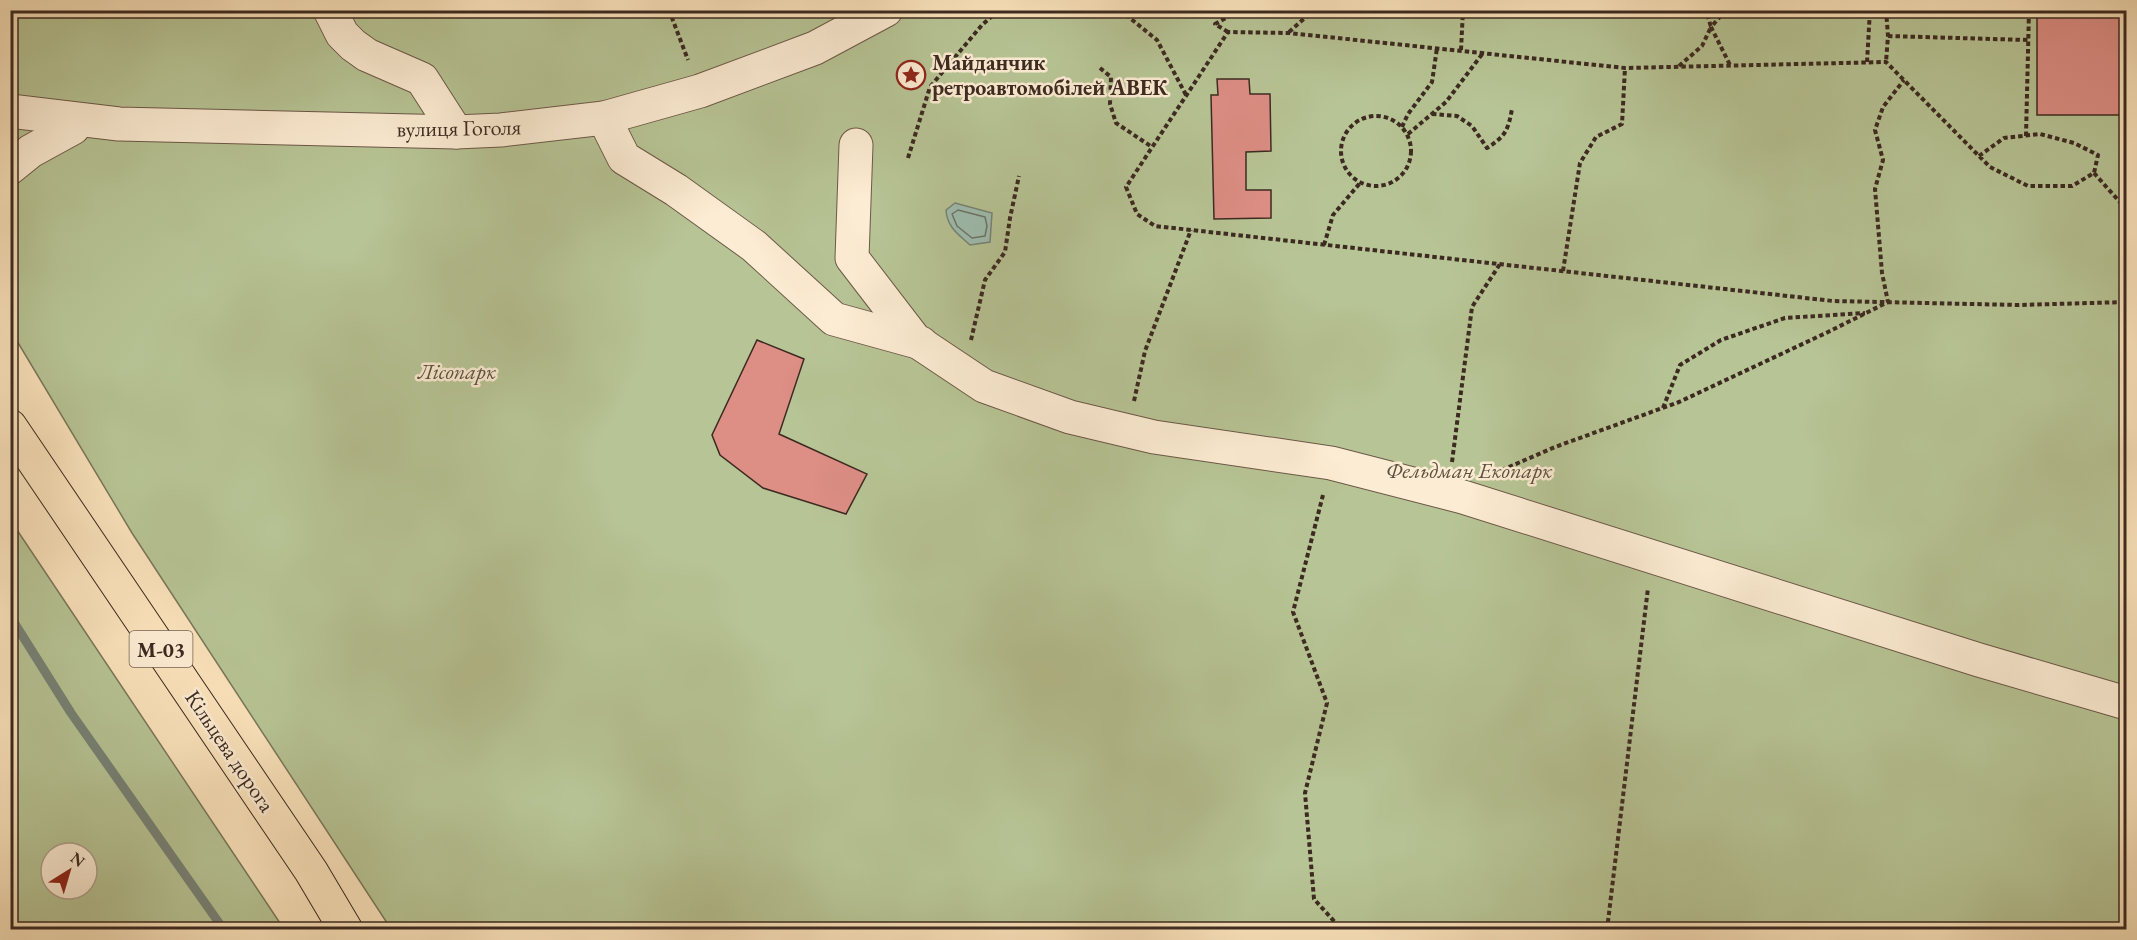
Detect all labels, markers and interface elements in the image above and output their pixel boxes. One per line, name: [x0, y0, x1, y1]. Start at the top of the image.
place label: Майданчик ретроавтомобілей АВЕК: [932, 48, 1168, 102]
place icon: Майданчик ретроавтомобілей АВЕК: [895, 59, 927, 91]
street label: вулиця Гоголя: [396, 112, 522, 144]
park label: Лісопарк: [417, 357, 497, 386]
park label: Фельдман Екопарк: [1386, 456, 1553, 485]
road number: М-03: [130, 631, 192, 667]
street label: Кільцева дорога: [178, 684, 282, 818]
north arrow: [39, 841, 99, 901]
text: N: [66, 847, 89, 872]

